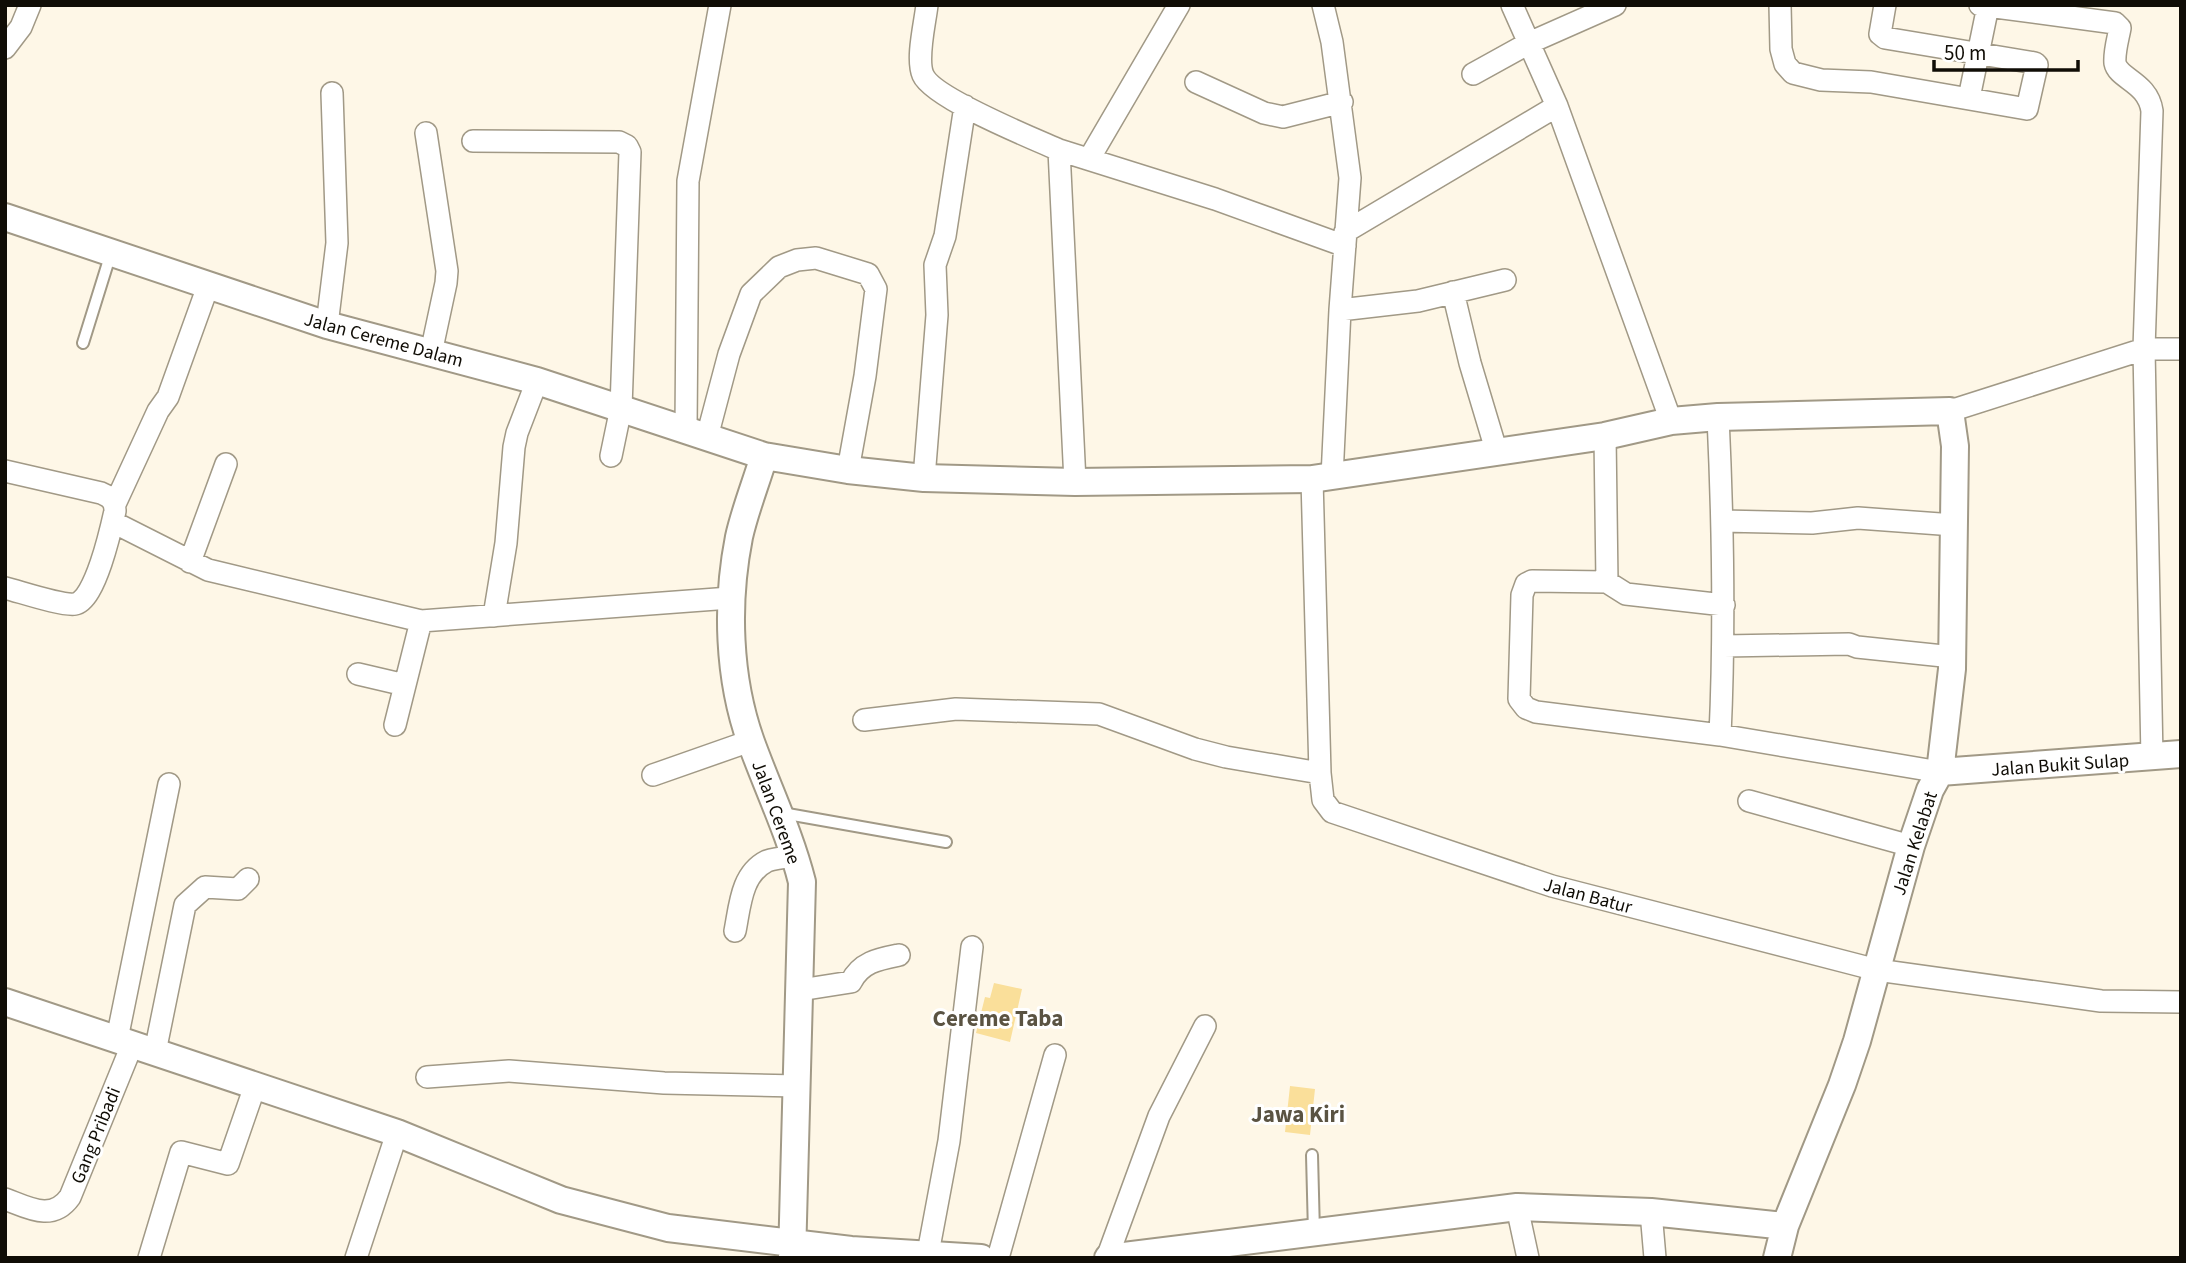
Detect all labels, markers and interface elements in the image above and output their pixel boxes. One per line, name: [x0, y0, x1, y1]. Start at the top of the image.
scale bar: [1934, 28, 2078, 72]
text: 50 m: [1944, 38, 1986, 68]
street label: Jalan Cereme Dalam: [301, 306, 466, 375]
street label: Jalan Bukit Sulap: [1990, 747, 2130, 784]
street label: Jalan Cereme: [744, 757, 807, 868]
street label: Jalan Kelabat: [1886, 787, 1945, 899]
street label: Jalan Batur: [1540, 872, 1636, 921]
district label: Cereme Taba: [933, 1002, 1063, 1035]
street label: Gang Pribadi: [65, 1083, 128, 1188]
district label: Jawa Kiri: [1251, 1098, 1345, 1131]

